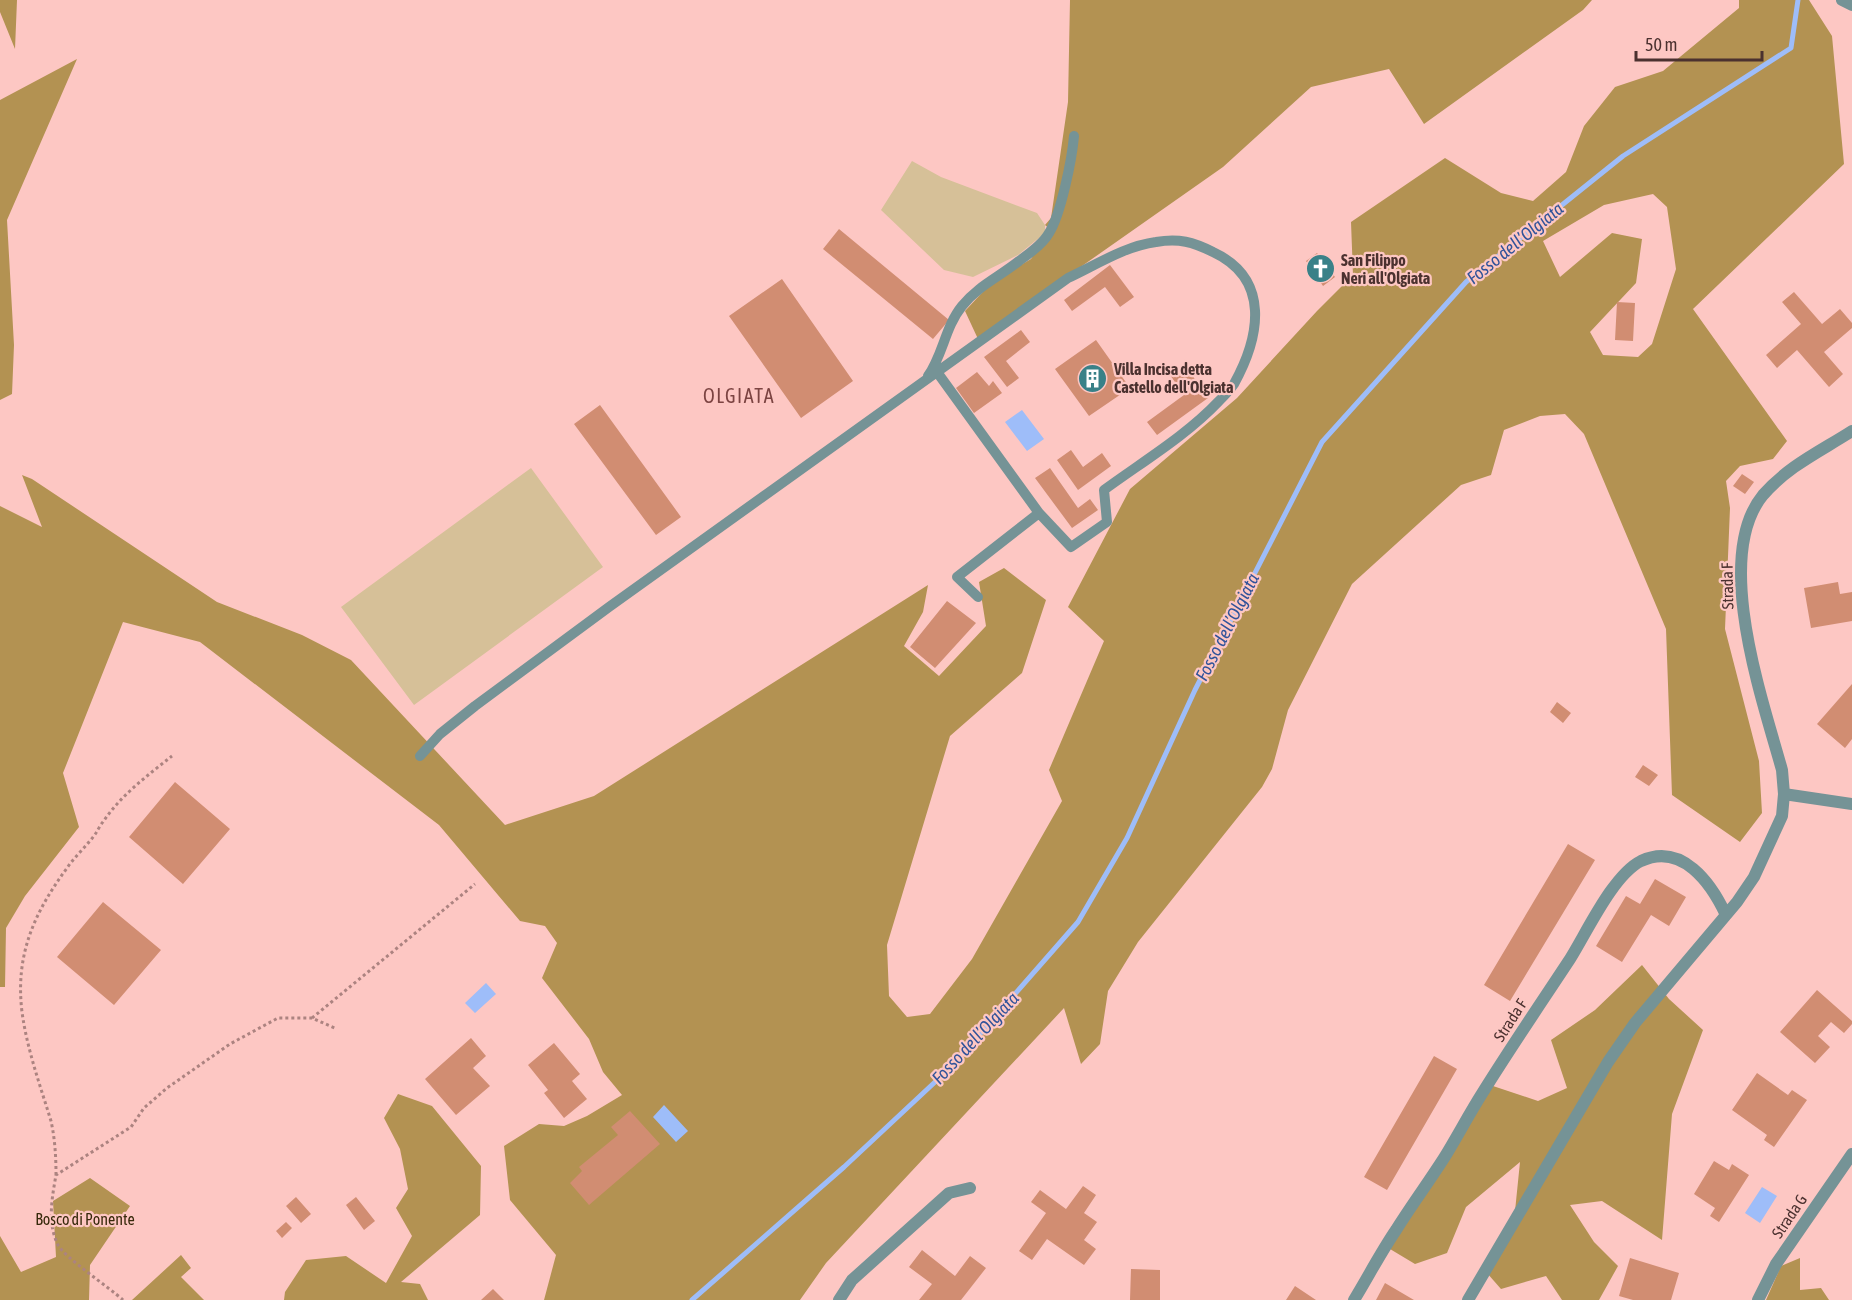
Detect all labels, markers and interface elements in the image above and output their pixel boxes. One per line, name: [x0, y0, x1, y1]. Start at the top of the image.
scale bar: [1636, 24, 1762, 62]
text: 50 m: [1645, 34, 1677, 55]
water label: Fosso dell’Olgiata: [1463, 197, 1568, 288]
place label: San Filippo Neri all'Olgiata: [1341, 251, 1430, 287]
church icon: San Filippo Neri all'Olgiata: [1304, 253, 1336, 285]
place label: Villa Incisa detta Castello dell'Olgiata: [1113, 360, 1233, 396]
building icon: Villa Incisa detta Castello dell'Olgiata: [1077, 362, 1109, 394]
district label: OLGIATA: [703, 384, 775, 407]
street label: Strada F: [1718, 562, 1736, 610]
water label: Fosso dell’Olgiata: [1191, 569, 1263, 684]
water label: Fosso dell’Olgiata: [927, 987, 1023, 1088]
street label: Strada F: [1490, 995, 1531, 1045]
street label: Strada G: [1768, 1191, 1810, 1241]
park label: Bosco di Ponente: [35, 1210, 135, 1228]

